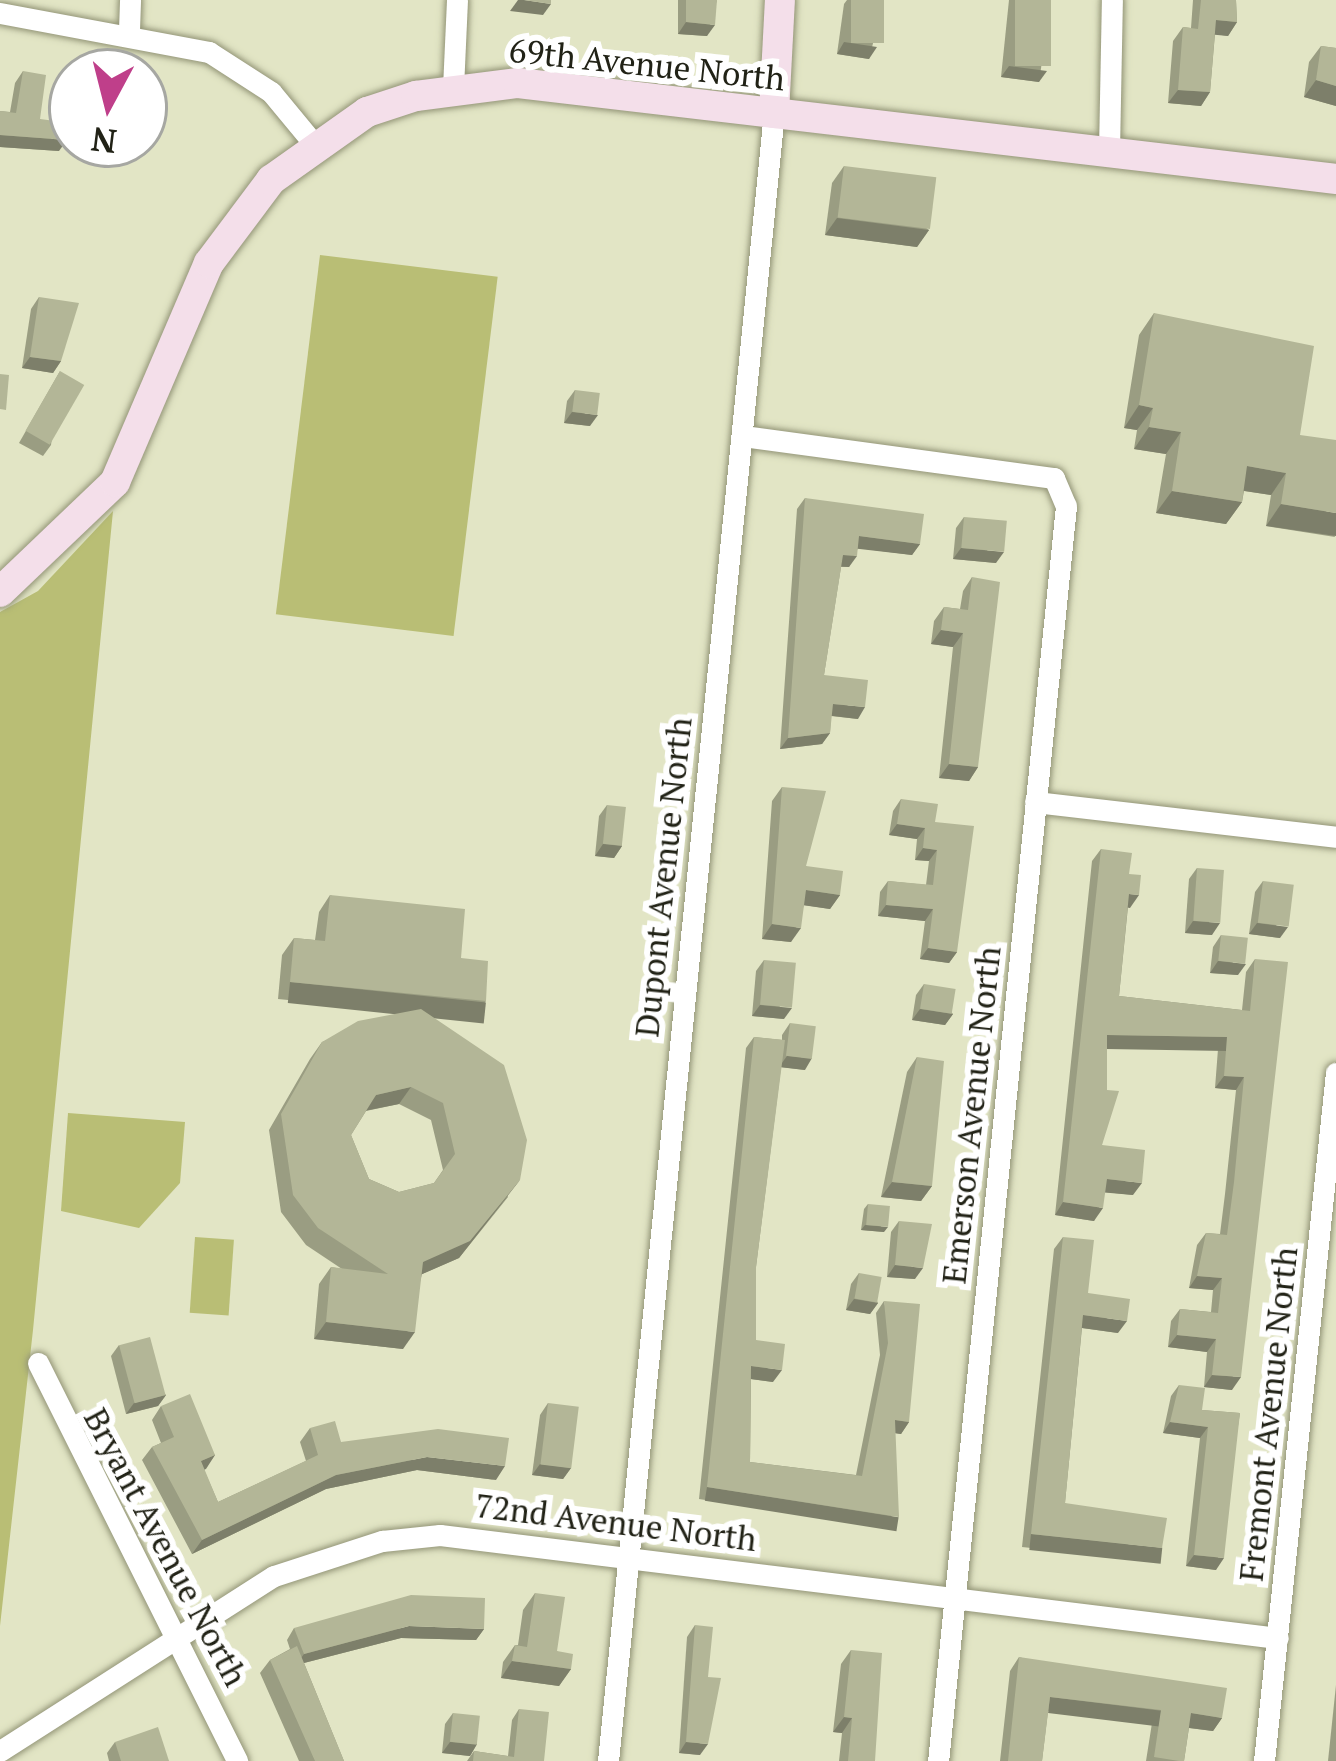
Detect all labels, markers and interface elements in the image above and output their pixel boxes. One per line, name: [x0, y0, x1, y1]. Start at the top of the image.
street label: 69th Avenue North: [507, 30, 787, 98]
north arrow: [48, 48, 168, 168]
text: N: [89, 118, 119, 164]
street label: Dupont Avenue North: [626, 715, 700, 1039]
street label: Emerson Avenue North: [934, 944, 1008, 1286]
street label: Fremont Avenue North: [1231, 1245, 1305, 1583]
street label: Bryant Avenue North: [76, 1401, 256, 1693]
street label: 72nd Avenue North: [473, 1485, 759, 1559]

